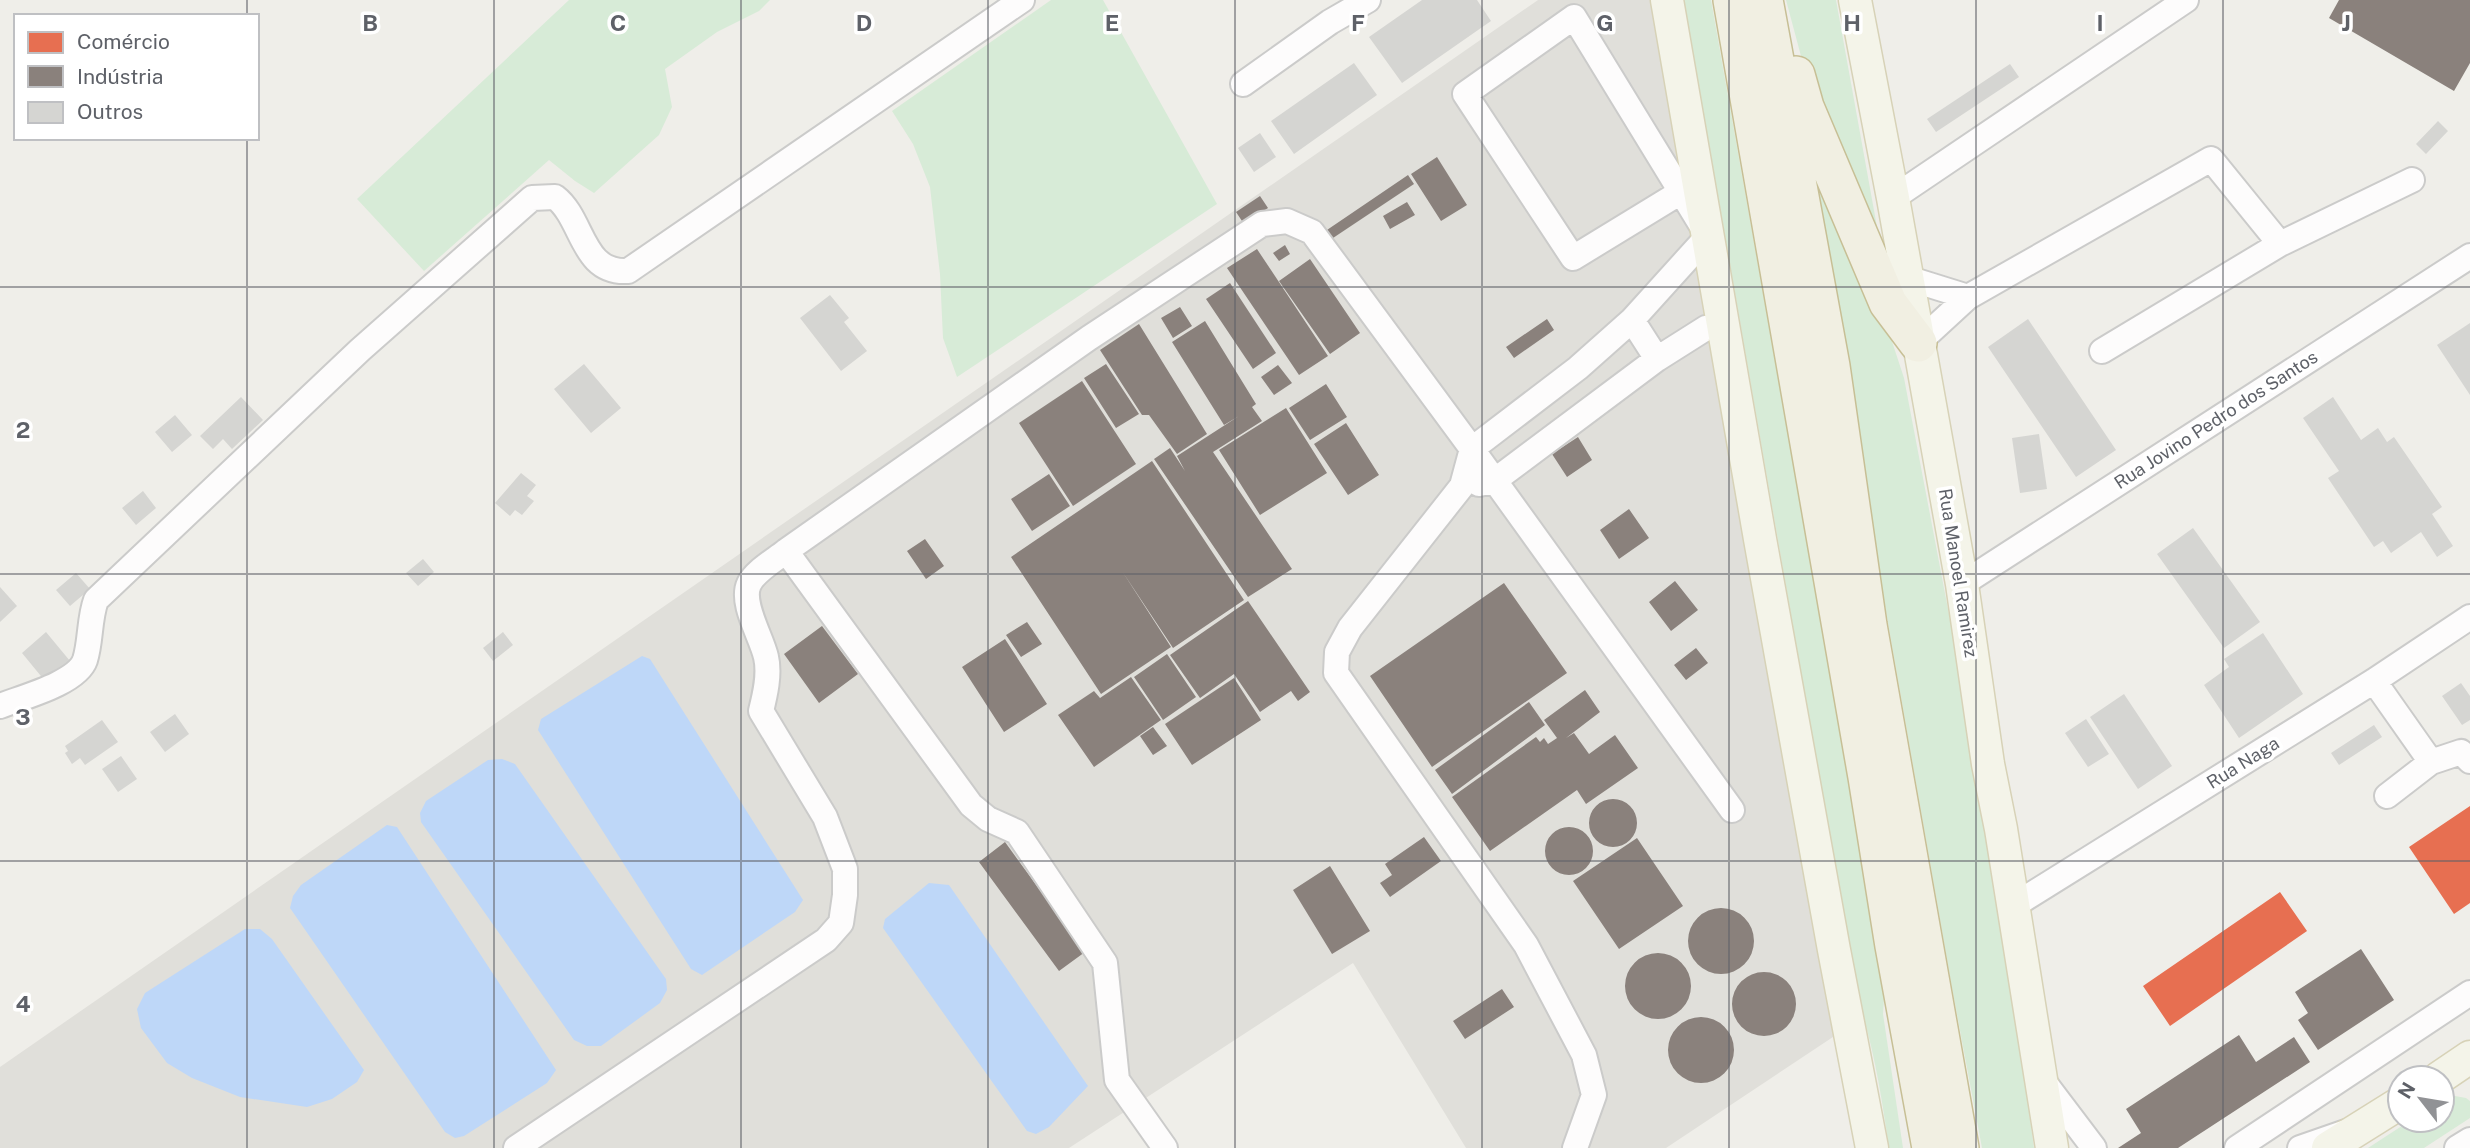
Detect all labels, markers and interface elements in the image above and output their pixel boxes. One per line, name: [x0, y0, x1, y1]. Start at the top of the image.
text: B: [362, 9, 378, 36]
text: C: [610, 9, 626, 36]
text: D: [856, 9, 872, 36]
text: E: [1105, 9, 1119, 36]
text: F: [1351, 9, 1365, 36]
text: G: [1596, 9, 1614, 36]
text: H: [1843, 9, 1861, 36]
text: I: [2096, 9, 2104, 36]
text: J: [2341, 9, 2351, 36]
legend: [14, 14, 259, 140]
text: Comércio: [77, 29, 170, 54]
text: Indústria: [77, 64, 163, 89]
text: Outros: [77, 99, 143, 124]
street label: Rua Jovino Pedro dos Santos: [2110, 346, 2321, 493]
text: 2: [16, 416, 30, 443]
street label: Rua Manoel Ramirez: [1935, 487, 1982, 659]
text: 3: [15, 703, 31, 730]
street label: Rua Naga: [2203, 732, 2283, 793]
text: 4: [15, 990, 31, 1017]
north arrow: [2386, 1064, 2456, 1134]
text: N: [2393, 1078, 2420, 1102]

